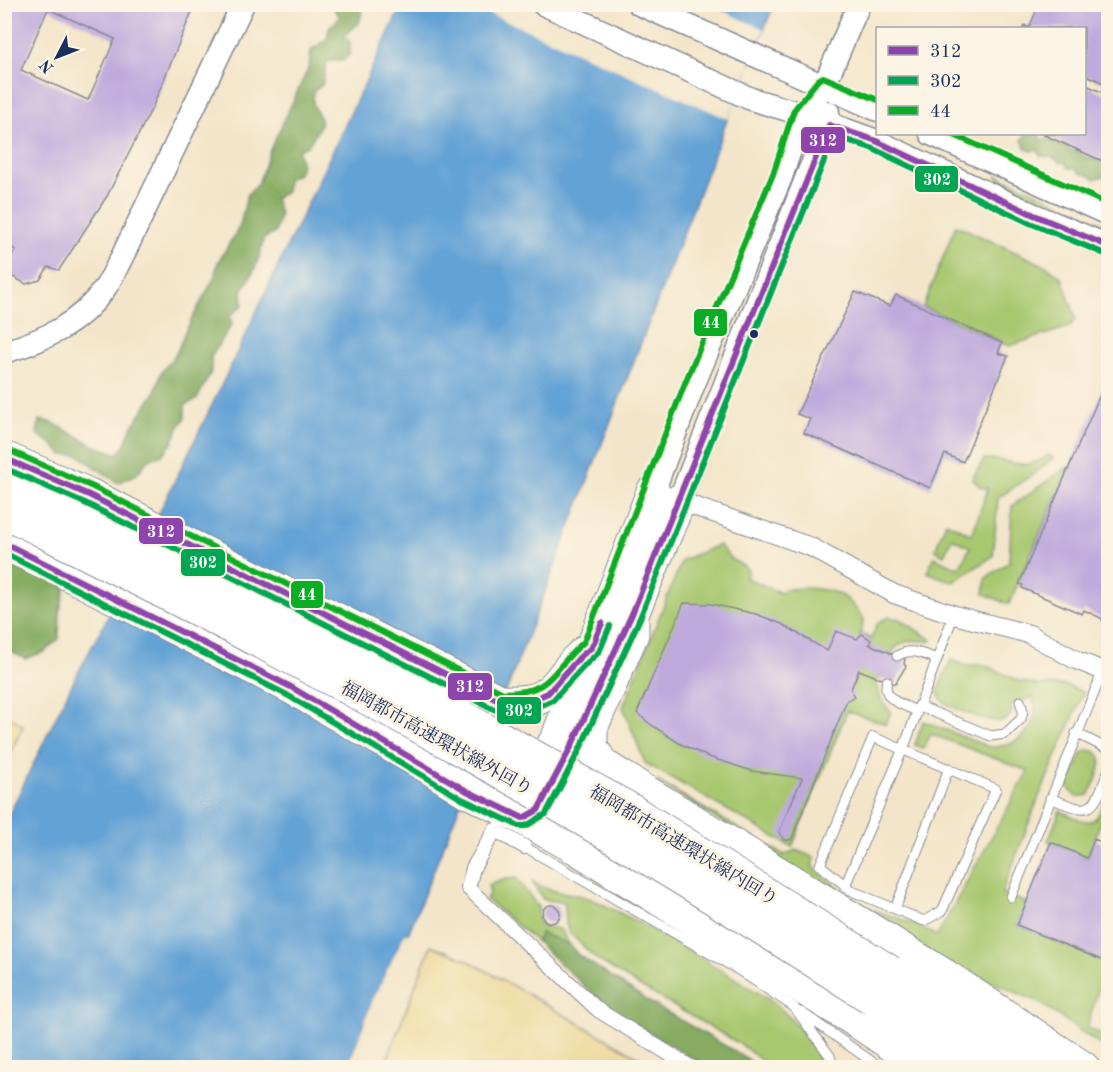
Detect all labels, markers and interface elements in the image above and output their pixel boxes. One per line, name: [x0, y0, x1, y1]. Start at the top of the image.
north arrow: [27, 27, 87, 87]
legend: [876, 27, 1086, 135]
text: 312: [930, 43, 961, 61]
text: N: [37, 55, 57, 76]
text: 302: [930, 73, 961, 91]
text: 44: [930, 103, 951, 121]
line badge: 312: [800, 126, 846, 154]
text: 312: [809, 134, 837, 150]
line badge: 302: [914, 165, 959, 193]
text: 302: [923, 173, 951, 189]
line badge: 44: [693, 308, 728, 337]
text: 44: [702, 316, 720, 332]
unlabelled marker: [748, 328, 760, 340]
line badge: 312: [138, 517, 184, 545]
text: 312: [147, 525, 175, 541]
line badge: 302: [180, 548, 226, 577]
text: 302: [189, 556, 217, 572]
line badge: 44: [290, 580, 324, 609]
text: 44: [298, 588, 316, 604]
line badge: 312: [447, 672, 493, 701]
street label: 福岡都市高速環状線外回り: [338, 677, 536, 799]
text: 312: [456, 680, 484, 696]
line badge: 302: [496, 696, 542, 725]
text: 302: [505, 704, 533, 720]
street label: 福岡都市高速環状線内回り: [586, 781, 782, 909]

